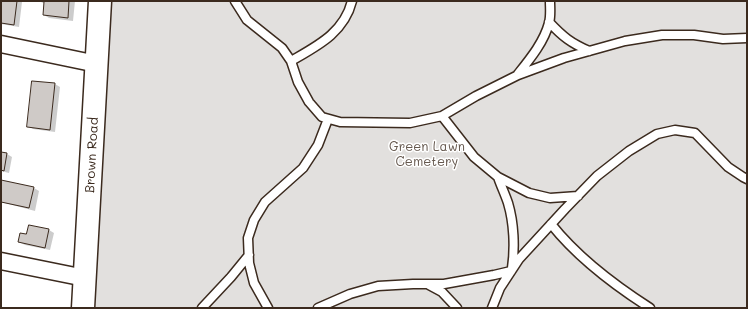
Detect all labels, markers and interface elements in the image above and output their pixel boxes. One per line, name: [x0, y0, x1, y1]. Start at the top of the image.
street label: Brown Road: [82, 117, 102, 193]
park label: Green Lawn Cemetery: [389, 139, 465, 170]

